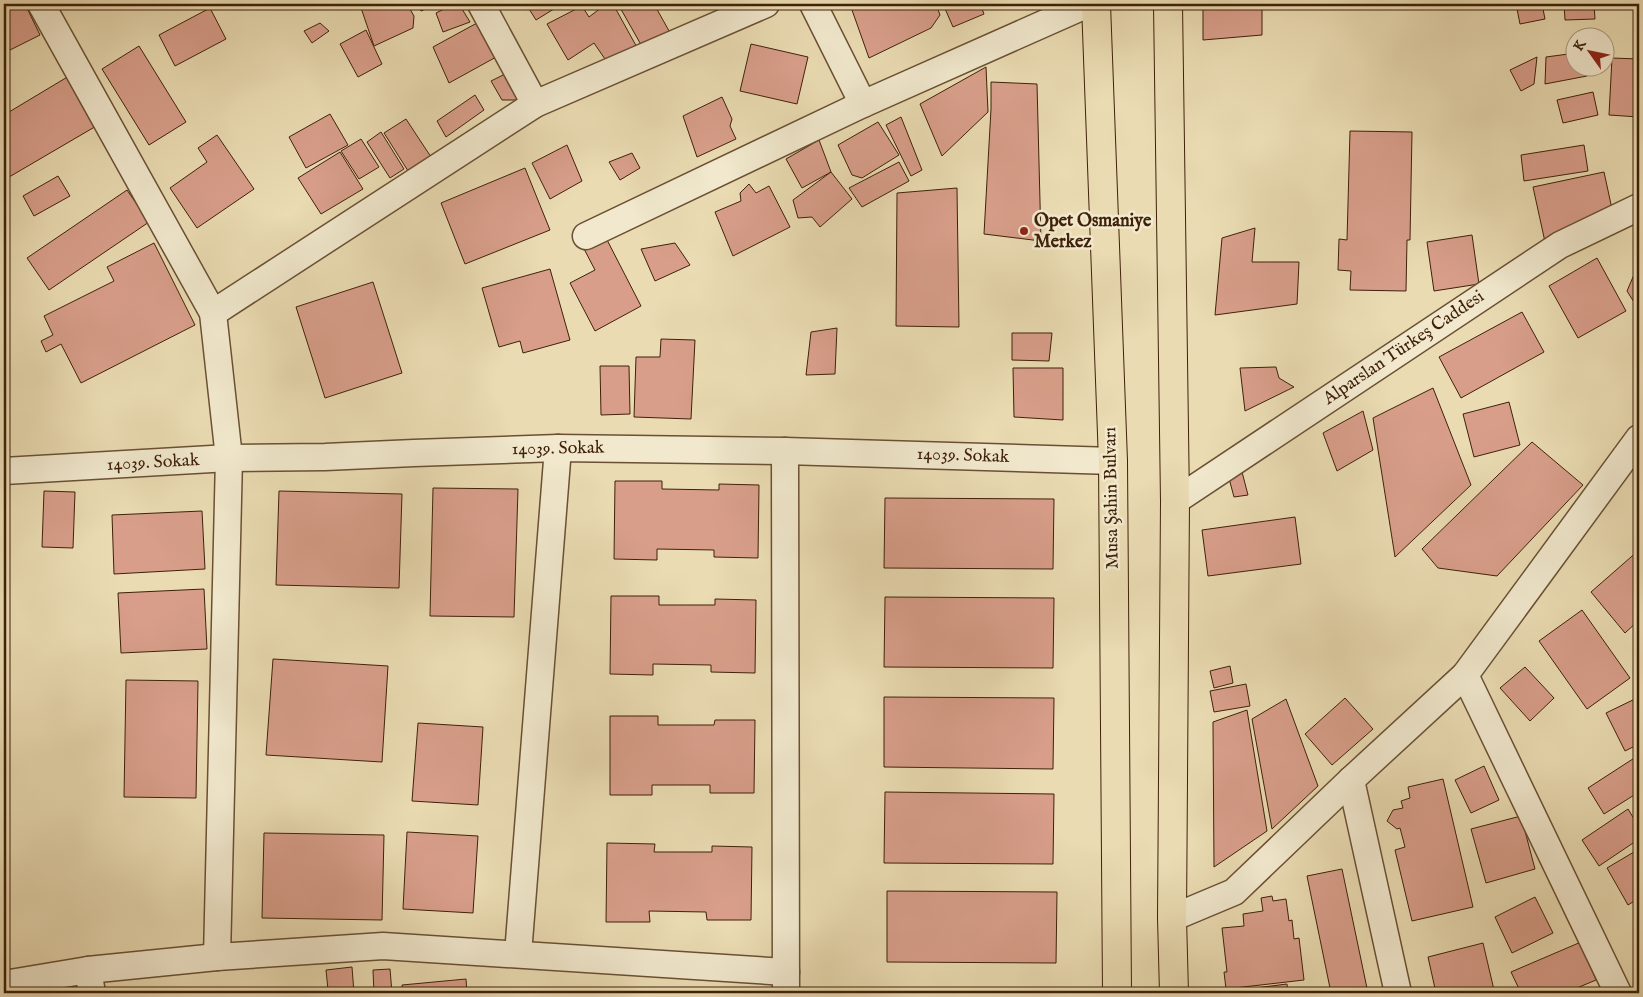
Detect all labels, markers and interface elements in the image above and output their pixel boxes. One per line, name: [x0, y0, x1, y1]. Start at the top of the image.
north arrow: [1566, 28, 1616, 78]
text: K: [1570, 36, 1591, 55]
place label: Opet Osmaniye Merkez: [1034, 210, 1152, 254]
marker: Opet Osmaniye Merkez: [1018, 225, 1030, 237]
street label: Alparslan Türkeş Caddesi: [1318, 285, 1489, 411]
street label: Musa Şahin Bulvarı: [1099, 427, 1125, 569]
street label: 14039. Sokak: [511, 437, 605, 461]
street label: 14039. Sokak: [916, 443, 1010, 469]
street label: 14039. Sokak: [106, 449, 200, 477]

